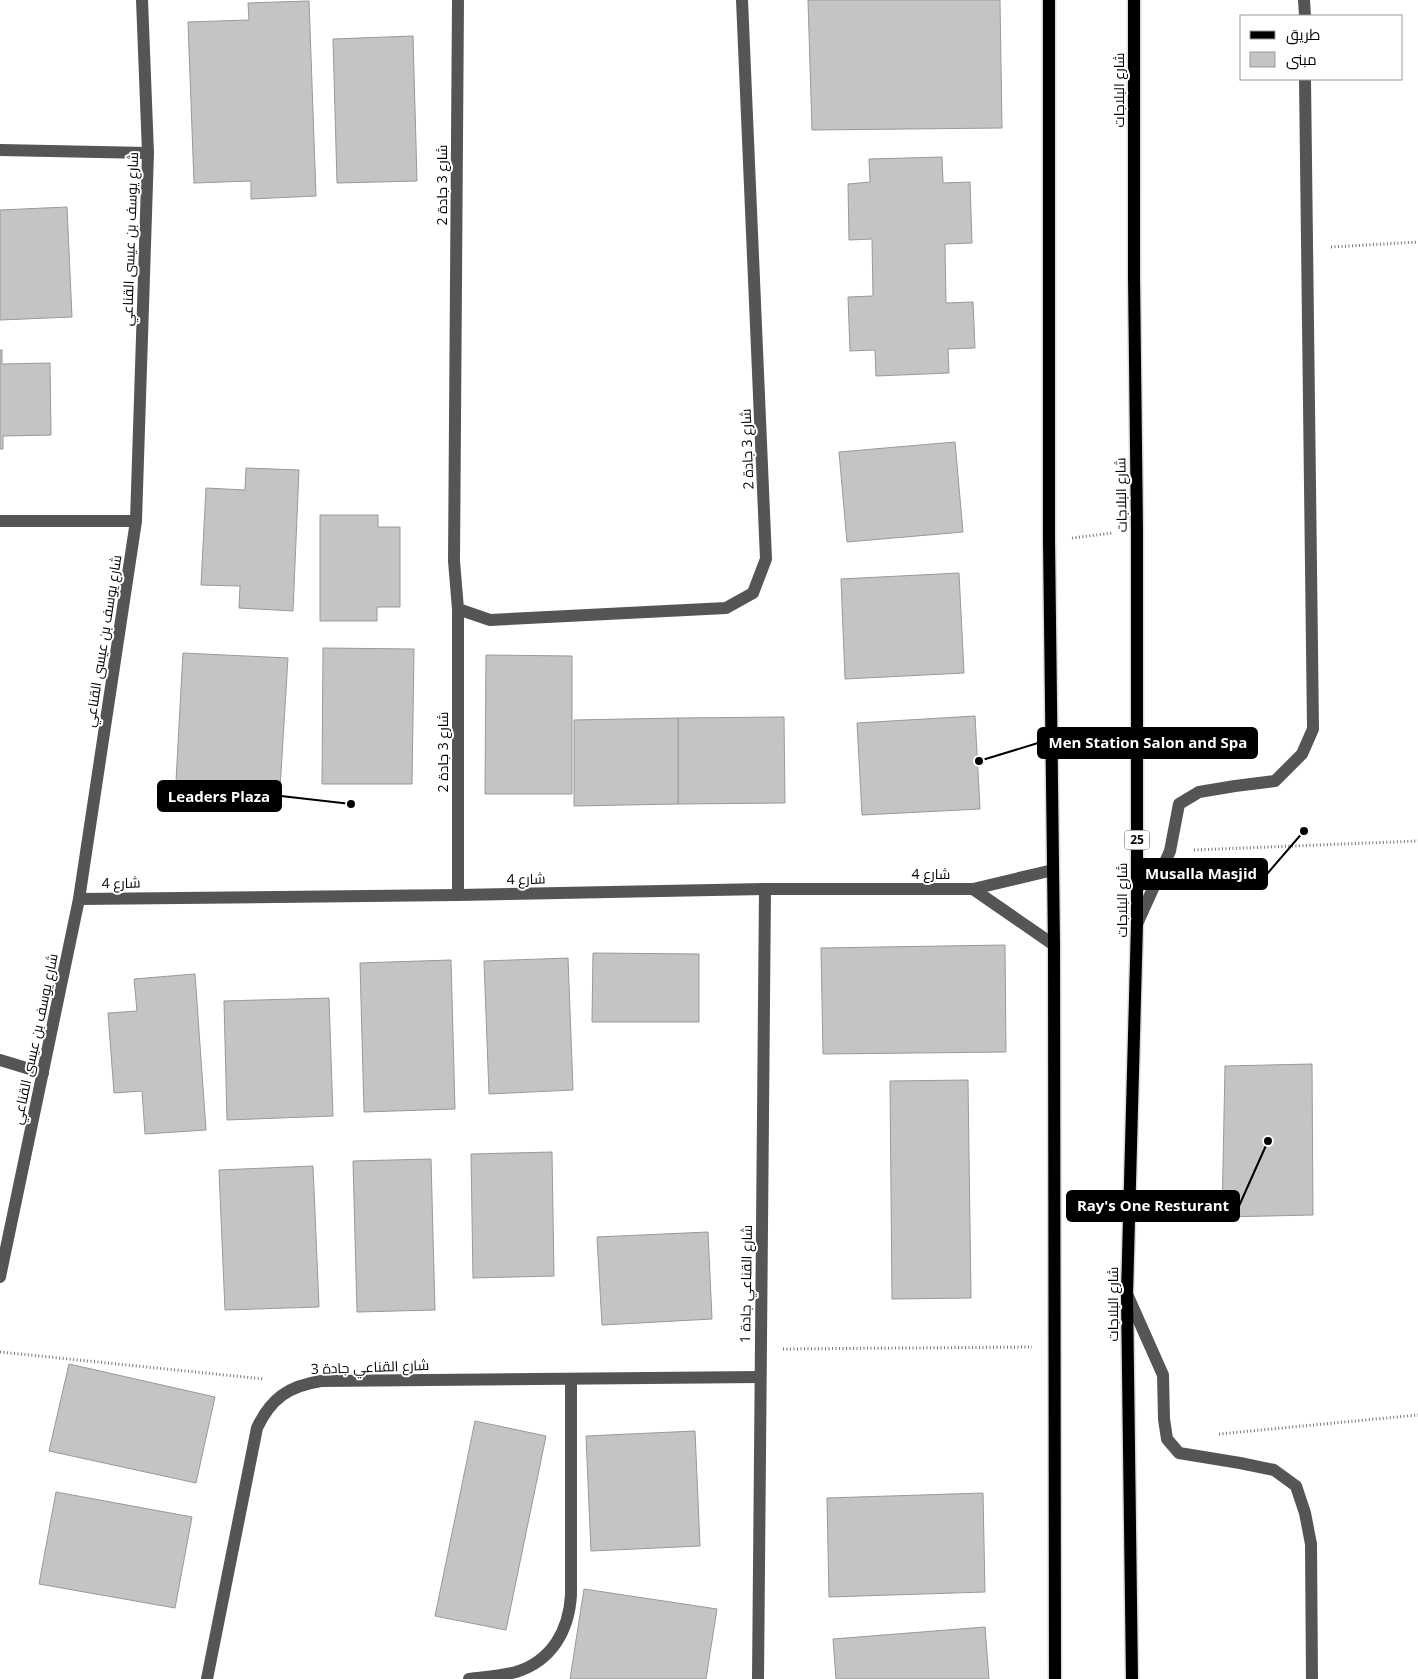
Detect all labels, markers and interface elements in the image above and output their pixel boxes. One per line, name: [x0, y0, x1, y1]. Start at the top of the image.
legend: [1240, 15, 1403, 80]
text: طريق: [1286, 24, 1320, 45]
text: مبنى: [1286, 49, 1317, 70]
street label: شارع البلاجات: [1109, 53, 1128, 127]
street label: شارع 3 جادة 2: [432, 145, 451, 225]
street label: شارع يوسف بن عيسى القناعي: [117, 152, 145, 327]
street label: شارع 3 جادة 2: [736, 408, 757, 490]
street label: شارع البلاجات: [1110, 457, 1131, 533]
street label: شارع يوسف بن عيسى القناعي: [79, 553, 128, 729]
street label: شارع 3 جادة 2: [433, 712, 452, 792]
callout: Men Station Salon and Spa: [1038, 728, 1257, 758]
text: Men Station Salon and Spa: [1049, 732, 1247, 752]
callout: Leaders Plaza: [158, 781, 281, 811]
text: Leaders Plaza: [168, 786, 270, 806]
road number: 25: [1124, 830, 1150, 850]
callout: Musalla Masjid: [1135, 859, 1267, 889]
street label: شارع البلاجات: [1112, 863, 1131, 937]
text: Musalla Masjid: [1145, 863, 1257, 883]
street label: شارع 4: [912, 864, 950, 883]
street label: شارع 4: [506, 869, 546, 888]
street label: شارع 4: [101, 873, 141, 892]
street label: شارع يوسف بن عيسى القناعي: [7, 952, 65, 1127]
callout: Ray's One Resturant: [1067, 1191, 1239, 1221]
text: Ray's One Resturant: [1077, 1195, 1230, 1215]
street label: شارع القناعي جادة 1: [735, 1225, 759, 1343]
street label: شارع البلاجات: [1103, 1267, 1122, 1341]
street label: شارع القناعي جادة 3: [311, 1355, 430, 1381]

